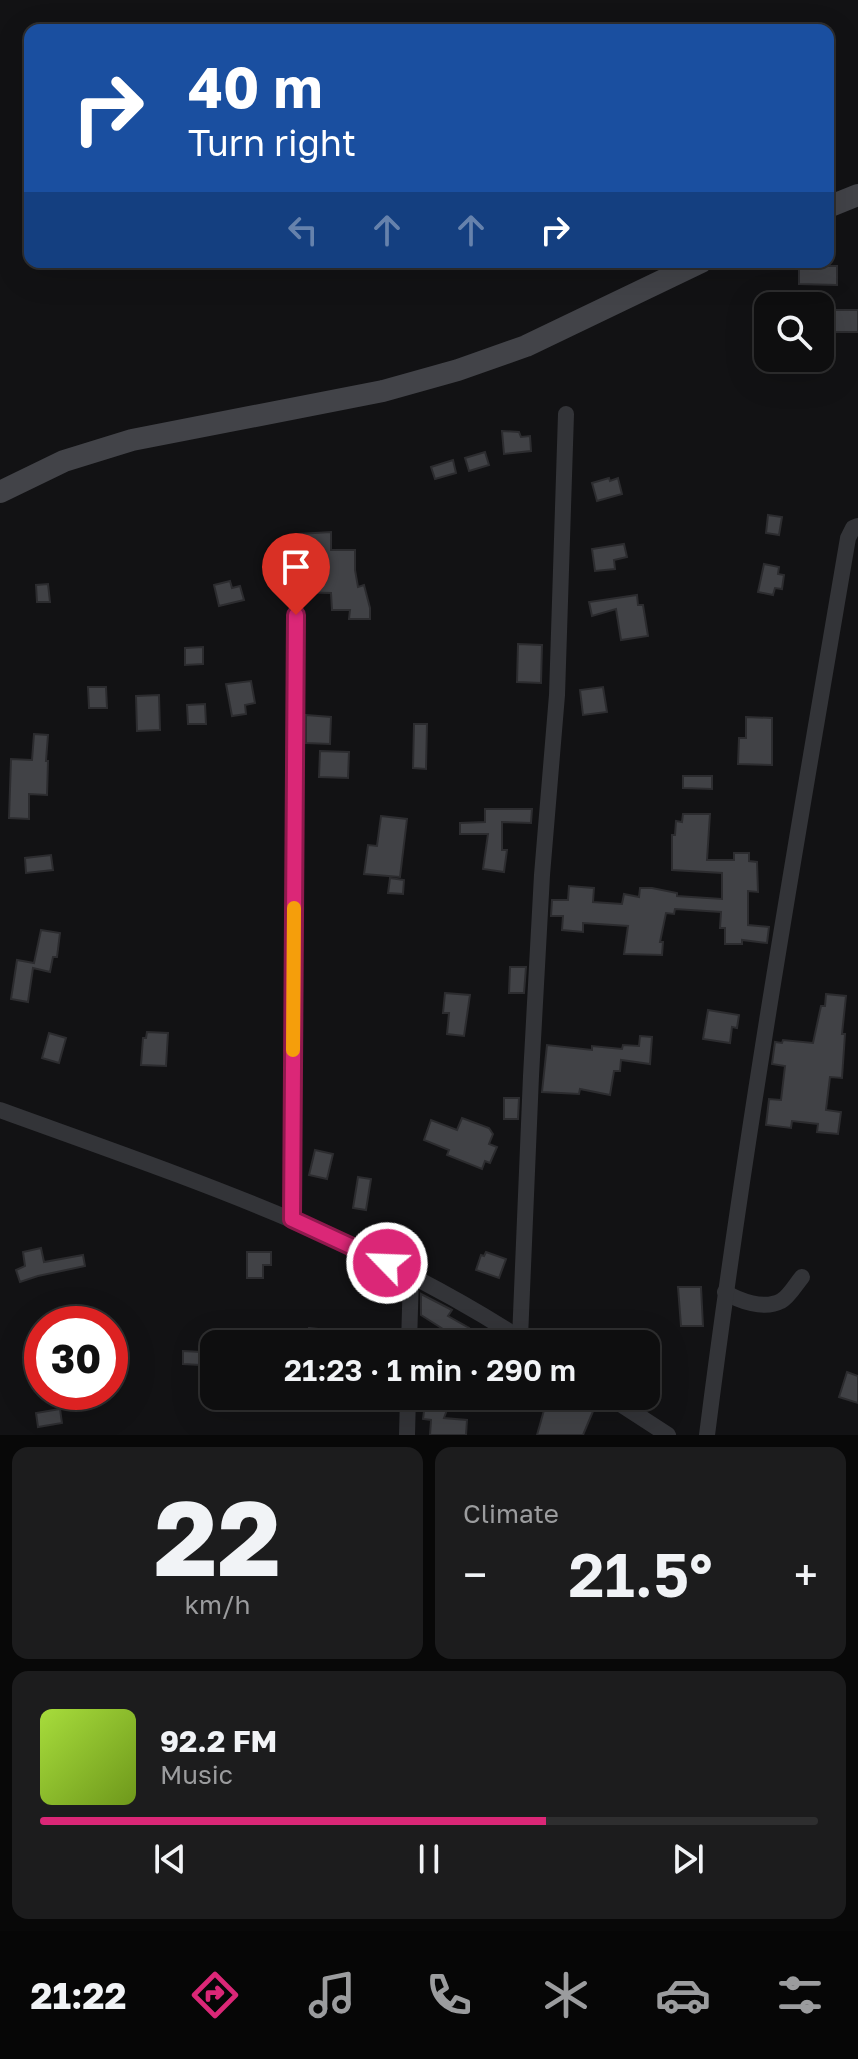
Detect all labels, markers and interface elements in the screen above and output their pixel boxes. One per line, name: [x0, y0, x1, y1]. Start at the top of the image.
text: 40 m: [188, 53, 322, 120]
icon: right: [56, 56, 160, 160]
text: Turn right: [188, 121, 356, 164]
icon: left: [281, 208, 325, 252]
icon: ahead: [365, 208, 409, 252]
icon: ahead: [449, 208, 493, 252]
icon: right: [533, 208, 577, 252]
map controls: [754, 292, 834, 372]
button: search: [754, 292, 834, 372]
pin: [262, 533, 330, 615]
icon: arrive: [274, 545, 318, 589]
position arrow: [345, 1221, 429, 1305]
speed limit sign: 30: [24, 1306, 128, 1410]
text: 21:23 · 1 min · 290 m: [284, 1352, 576, 1388]
text: 22: [154, 1474, 281, 1599]
text: Climate: [463, 1498, 559, 1529]
text: 21.5°: [568, 1538, 713, 1610]
text: −: [463, 1548, 487, 1601]
text: +: [794, 1548, 818, 1601]
text: km/h: [184, 1589, 251, 1620]
text: 92.2 FM: [160, 1723, 277, 1759]
text: Music: [160, 1759, 233, 1790]
icon: previous: [148, 1837, 192, 1881]
icon: pause: [407, 1837, 451, 1881]
icon: next: [666, 1837, 710, 1881]
icon: directions: [187, 1967, 243, 2023]
icon: music: [304, 1967, 360, 2023]
icon: phone: [421, 1967, 477, 2023]
icon: climate: [538, 1967, 594, 2023]
icon: car: [655, 1967, 711, 2023]
icon: filters: [772, 1967, 828, 2023]
text: 21:22: [30, 1974, 126, 2017]

